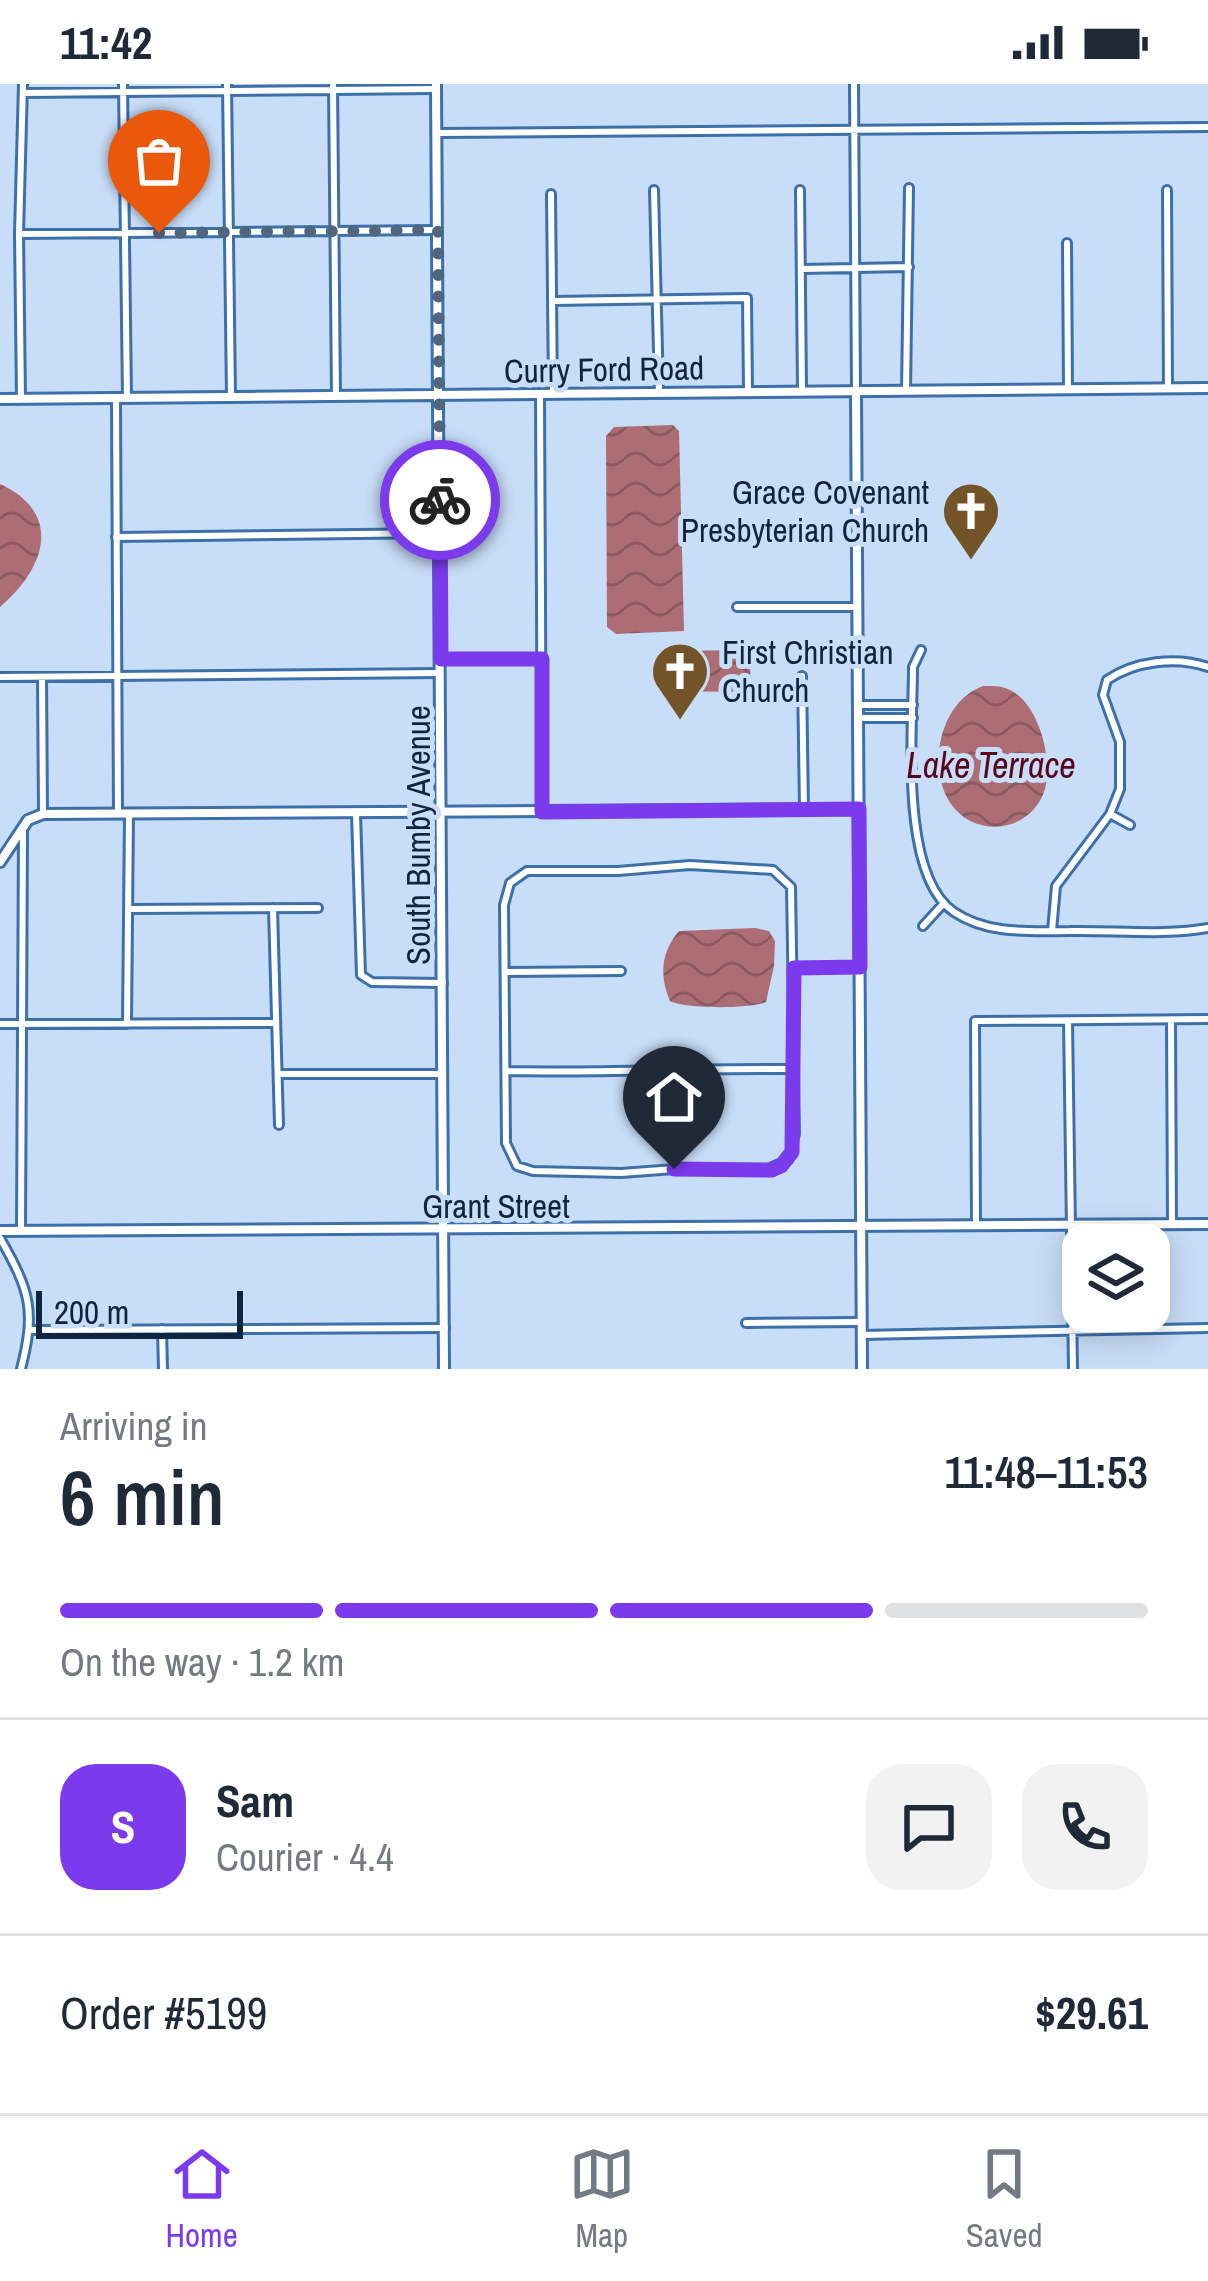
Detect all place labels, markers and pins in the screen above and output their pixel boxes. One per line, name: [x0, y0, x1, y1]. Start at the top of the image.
pin: [108, 110, 210, 233]
place label: Grace Covenant Presbyterian Church: [681, 470, 929, 552]
church icon: Grace Covenant Presbyterian Church: [940, 480, 1002, 562]
place label: First Christian Church: [722, 630, 893, 712]
church icon: First Christian Church: [649, 640, 711, 722]
pin: [623, 1046, 725, 1169]

